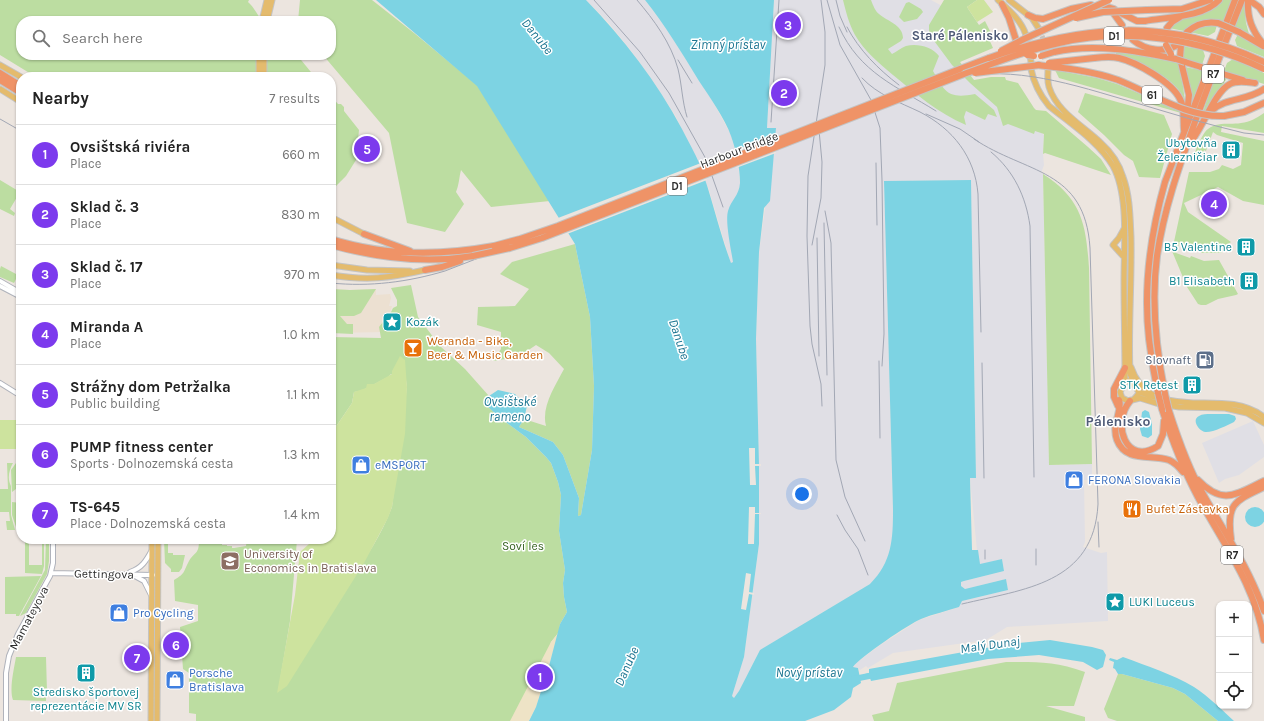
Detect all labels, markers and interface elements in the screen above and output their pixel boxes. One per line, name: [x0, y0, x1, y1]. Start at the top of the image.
pin: 3: [775, 10, 801, 40]
search box: [16, 16, 336, 60]
water label: Danube: [519, 16, 556, 57]
icon: search: [30, 27, 52, 49]
road number: D1: [1104, 27, 1124, 45]
district label: Staré Pálenisko: [912, 28, 1008, 43]
text: Search here: [62, 29, 143, 47]
water label: Zimný prístav: [691, 37, 766, 52]
road number: R7: [1202, 65, 1224, 83]
pin: 2: [771, 78, 797, 108]
road number: 61: [1142, 86, 1162, 104]
text: Nearby: [32, 88, 89, 108]
text: 7 results: [269, 91, 320, 106]
street label: Harbour Bridge: [698, 129, 780, 171]
pin: 5: [354, 134, 380, 164]
place label: Ubytovňa Železničiar: [1157, 136, 1218, 164]
text: Ovsištská riviéra: [70, 138, 190, 156]
building icon: Ubytovňa Železničiar: [1220, 139, 1242, 161]
text: 1: [43, 147, 47, 162]
text: 660 m: [282, 147, 320, 162]
text: Place: [70, 156, 101, 171]
road number: D1: [667, 177, 687, 195]
pin: 4: [1201, 189, 1227, 219]
text: Sklad č. 3: [70, 198, 139, 216]
text: 2: [41, 207, 49, 222]
text: 830 m: [281, 207, 320, 222]
text: Place: [70, 216, 101, 231]
building icon: B5 Valentine: [1235, 236, 1257, 258]
place label: B5 Valentine: [1164, 240, 1232, 254]
text: Sklad č. 17: [70, 258, 143, 276]
text: 3: [41, 267, 49, 282]
text: 970 m: [283, 267, 320, 282]
building icon: B1 Elisabeth: [1238, 270, 1260, 292]
place label: B1 Elisabeth: [1169, 274, 1235, 288]
text: Place: [70, 276, 101, 291]
place icon: Kozák: [381, 311, 403, 333]
place label: Kozák: [406, 315, 439, 329]
water label: Danube: [666, 317, 693, 361]
text: Miranda A: [70, 318, 143, 336]
text: 4: [41, 327, 49, 342]
text: 1.0 km: [283, 327, 320, 342]
place label: Weranda - Bike, Beer & Music Garden: [427, 334, 543, 362]
text: Place: [70, 336, 101, 351]
bar icon: Weranda - Bike, Beer & Music Garden: [402, 337, 424, 359]
fuel station icon: Slovnaft: [1194, 349, 1216, 371]
place label: Slovnaft: [1145, 353, 1191, 367]
building icon: STK Retest: [1181, 374, 1203, 396]
text: Strážny dom Petržalka: [70, 378, 231, 396]
place label: STK Retest: [1120, 378, 1178, 392]
text: 5: [41, 387, 49, 402]
text: 1.1 km: [287, 387, 320, 402]
water label: Ovsištské rameno: [484, 394, 536, 424]
text: Public building: [70, 396, 160, 411]
district label: Pálenisko: [1086, 413, 1151, 430]
text: PUMP fitness center: [70, 438, 213, 456]
text: 6: [41, 447, 49, 462]
text: 1.3 km: [283, 447, 320, 462]
shop icon: eMSPORT: [350, 454, 372, 476]
text: Sports · Dolnozemská cesta: [70, 456, 233, 471]
place label: eMSPORT: [375, 458, 426, 472]
shop icon: FERONA Slovakia: [1063, 469, 1085, 491]
place label: FERONA Slovakia: [1088, 473, 1181, 487]
your location: [792, 484, 812, 504]
text: TS-645: [70, 498, 120, 516]
restaurant icon: Bufet Zástavka: [1121, 498, 1143, 520]
place label: Bufet Zástavka: [1146, 502, 1229, 516]
text: 7: [42, 507, 48, 522]
text: 1.4 km: [284, 507, 320, 522]
text: Place · Dolnozemská cesta: [70, 516, 226, 531]
park label: Soví les: [502, 539, 544, 553]
road number: R7: [1221, 546, 1243, 564]
place label: University of Economics in Bratislava: [244, 547, 377, 575]
school or university icon: University of Economics in Bratislava: [219, 550, 241, 572]
street label: Gettingova: [74, 566, 134, 582]
street label: Mamateyova: [6, 584, 52, 652]
place icon: LUKI Luceus: [1104, 591, 1126, 613]
place label: LUKI Luceus: [1129, 595, 1195, 609]
map controls: [1216, 601, 1252, 709]
button: +: [1216, 601, 1252, 637]
shop icon: Pro Cycling: [108, 602, 130, 624]
place label: Pro Cycling: [133, 606, 194, 620]
pin: 6: [163, 630, 189, 660]
water label: Malý Dunaj: [959, 633, 1021, 656]
button: −: [1216, 637, 1252, 673]
pin: 7: [124, 643, 150, 673]
water label: Danube: [611, 644, 642, 688]
building icon: Stredisko športovej reprezentácie MV SR: [75, 662, 97, 684]
pin: 1: [527, 662, 553, 692]
water label: Nový prístav: [776, 665, 843, 680]
place label: Porsche Bratislava: [189, 666, 244, 694]
shop icon: Porsche Bratislava: [164, 669, 186, 691]
button: locate: [1216, 673, 1252, 709]
place label: Stredisko športovej reprezentácie MV SR: [30, 685, 142, 713]

